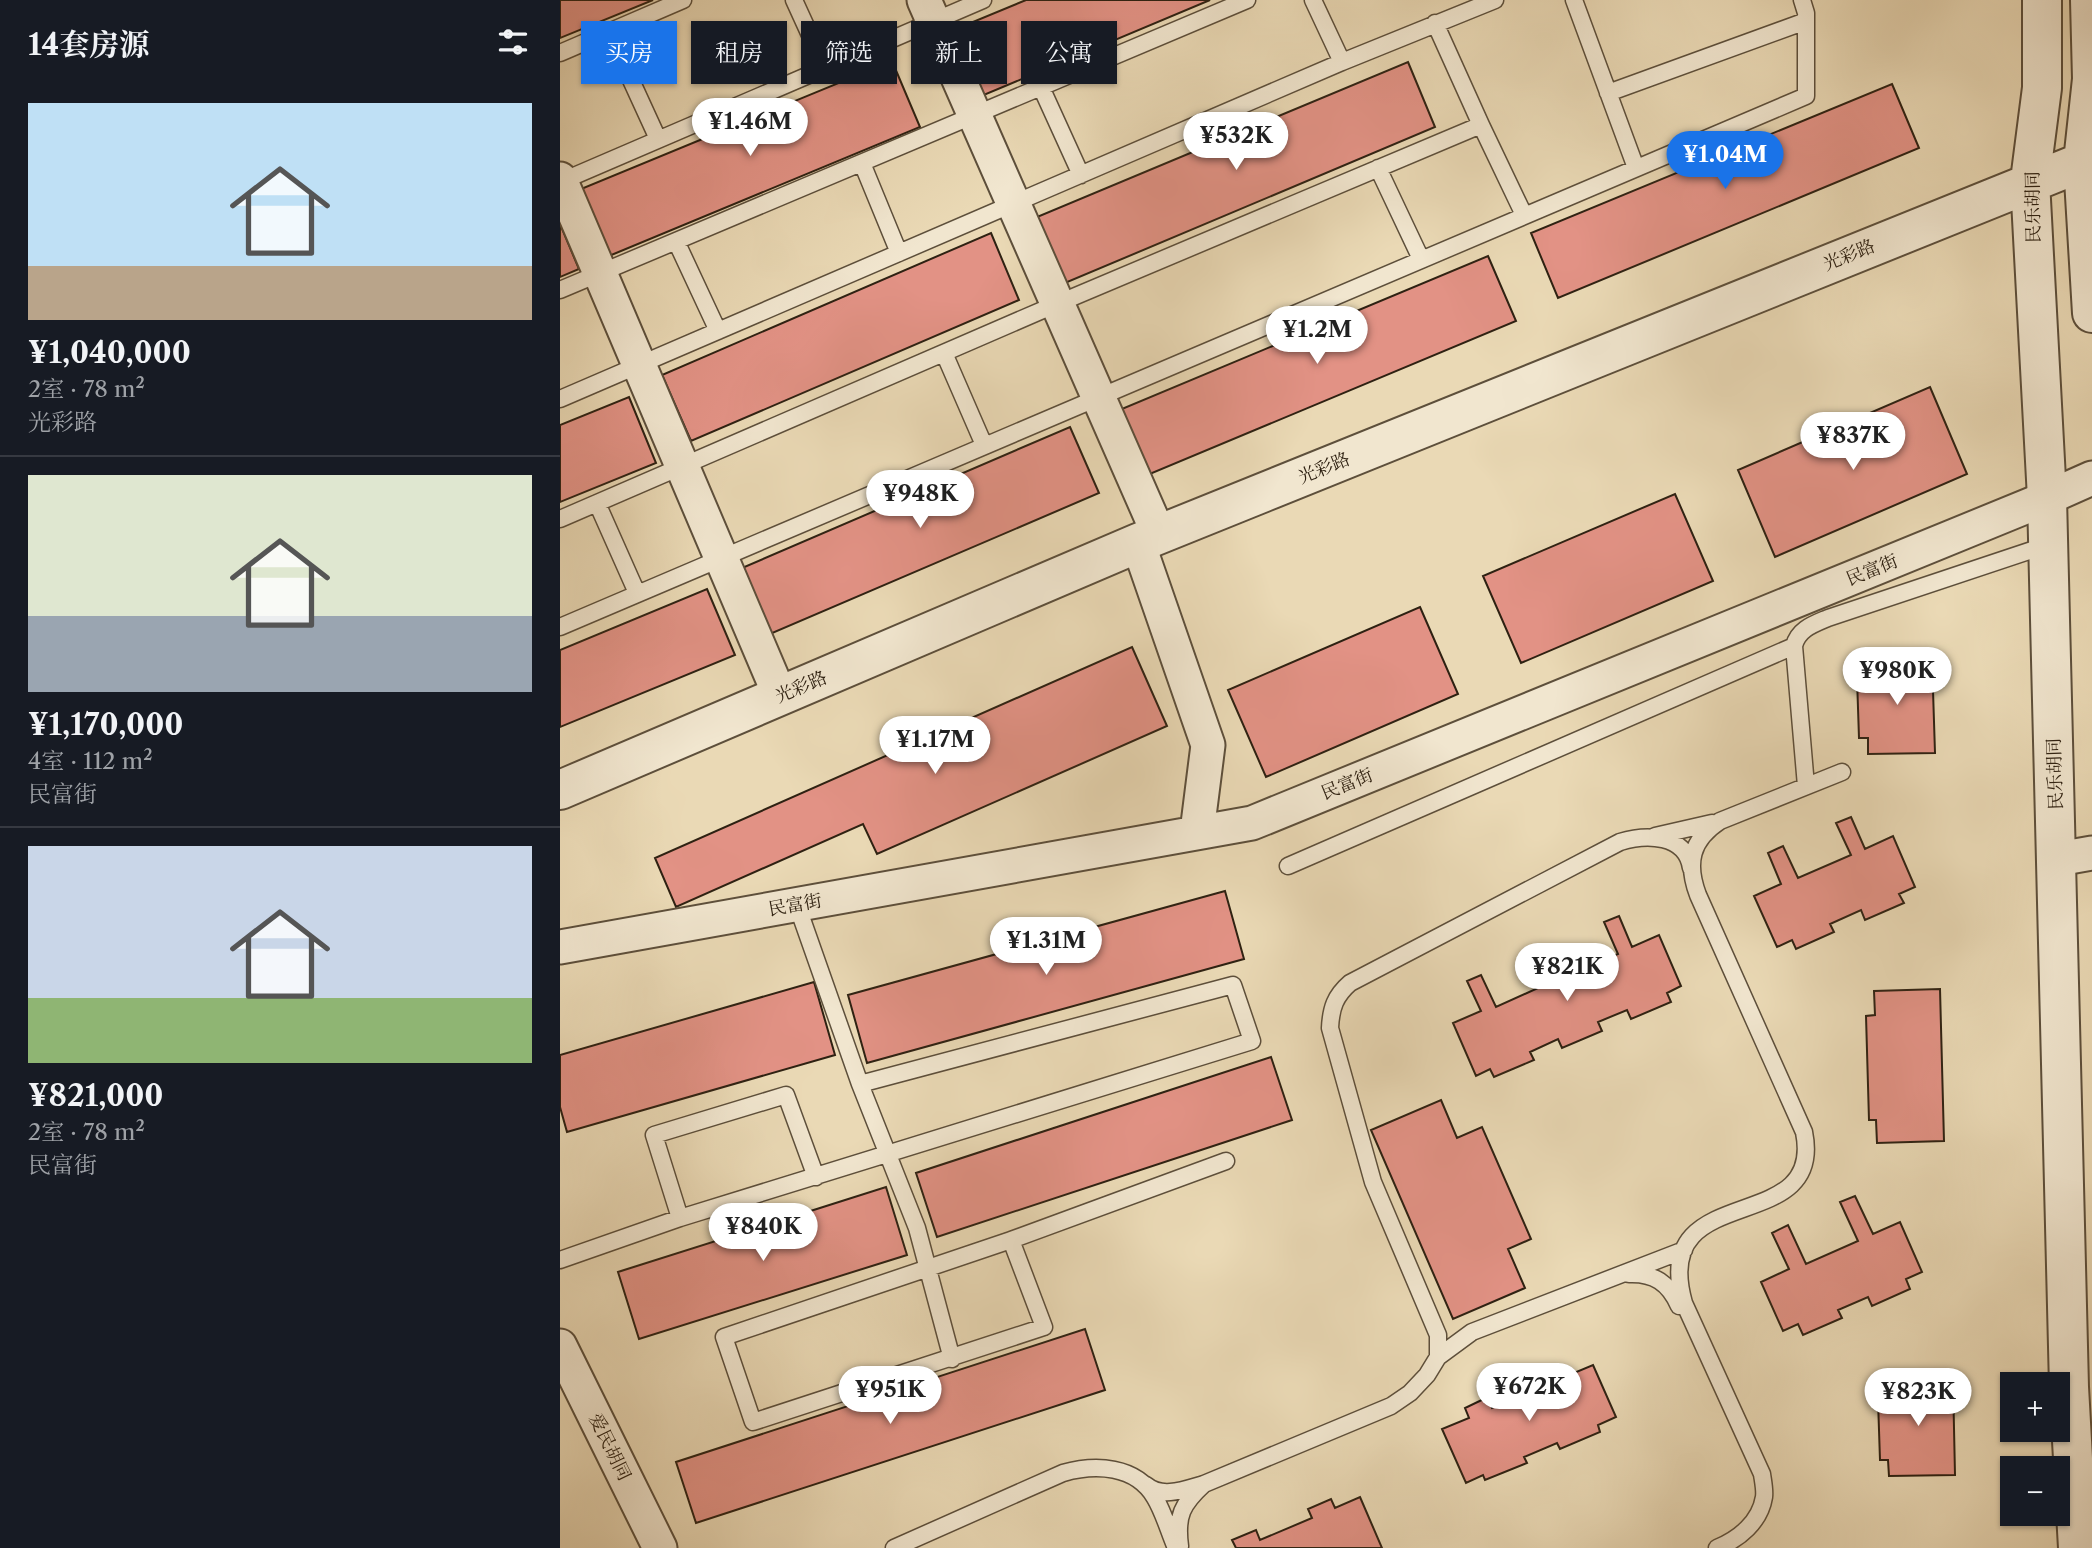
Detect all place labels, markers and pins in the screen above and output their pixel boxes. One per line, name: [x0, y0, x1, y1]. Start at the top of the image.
pin: ¥1.46M: [693, 99, 807, 158]
pin: ¥532K: [1187, 113, 1285, 172]
pin: ¥1.04M: [1668, 132, 1782, 191]
pin: ¥1.2M: [1268, 306, 1366, 366]
pin: ¥837K: [1804, 412, 1902, 472]
pin: ¥948K: [871, 470, 969, 530]
pin: ¥980K: [1848, 648, 1946, 707]
pin: ¥1.17M: [878, 716, 992, 776]
pin: ¥1.31M: [989, 918, 1103, 977]
pin: ¥821K: [1518, 944, 1616, 1003]
pin: ¥840K: [714, 1204, 812, 1263]
pin: ¥672K: [1480, 1364, 1578, 1423]
pin: ¥951K: [841, 1366, 939, 1426]
pin: ¥823K: [1869, 1368, 1967, 1428]

